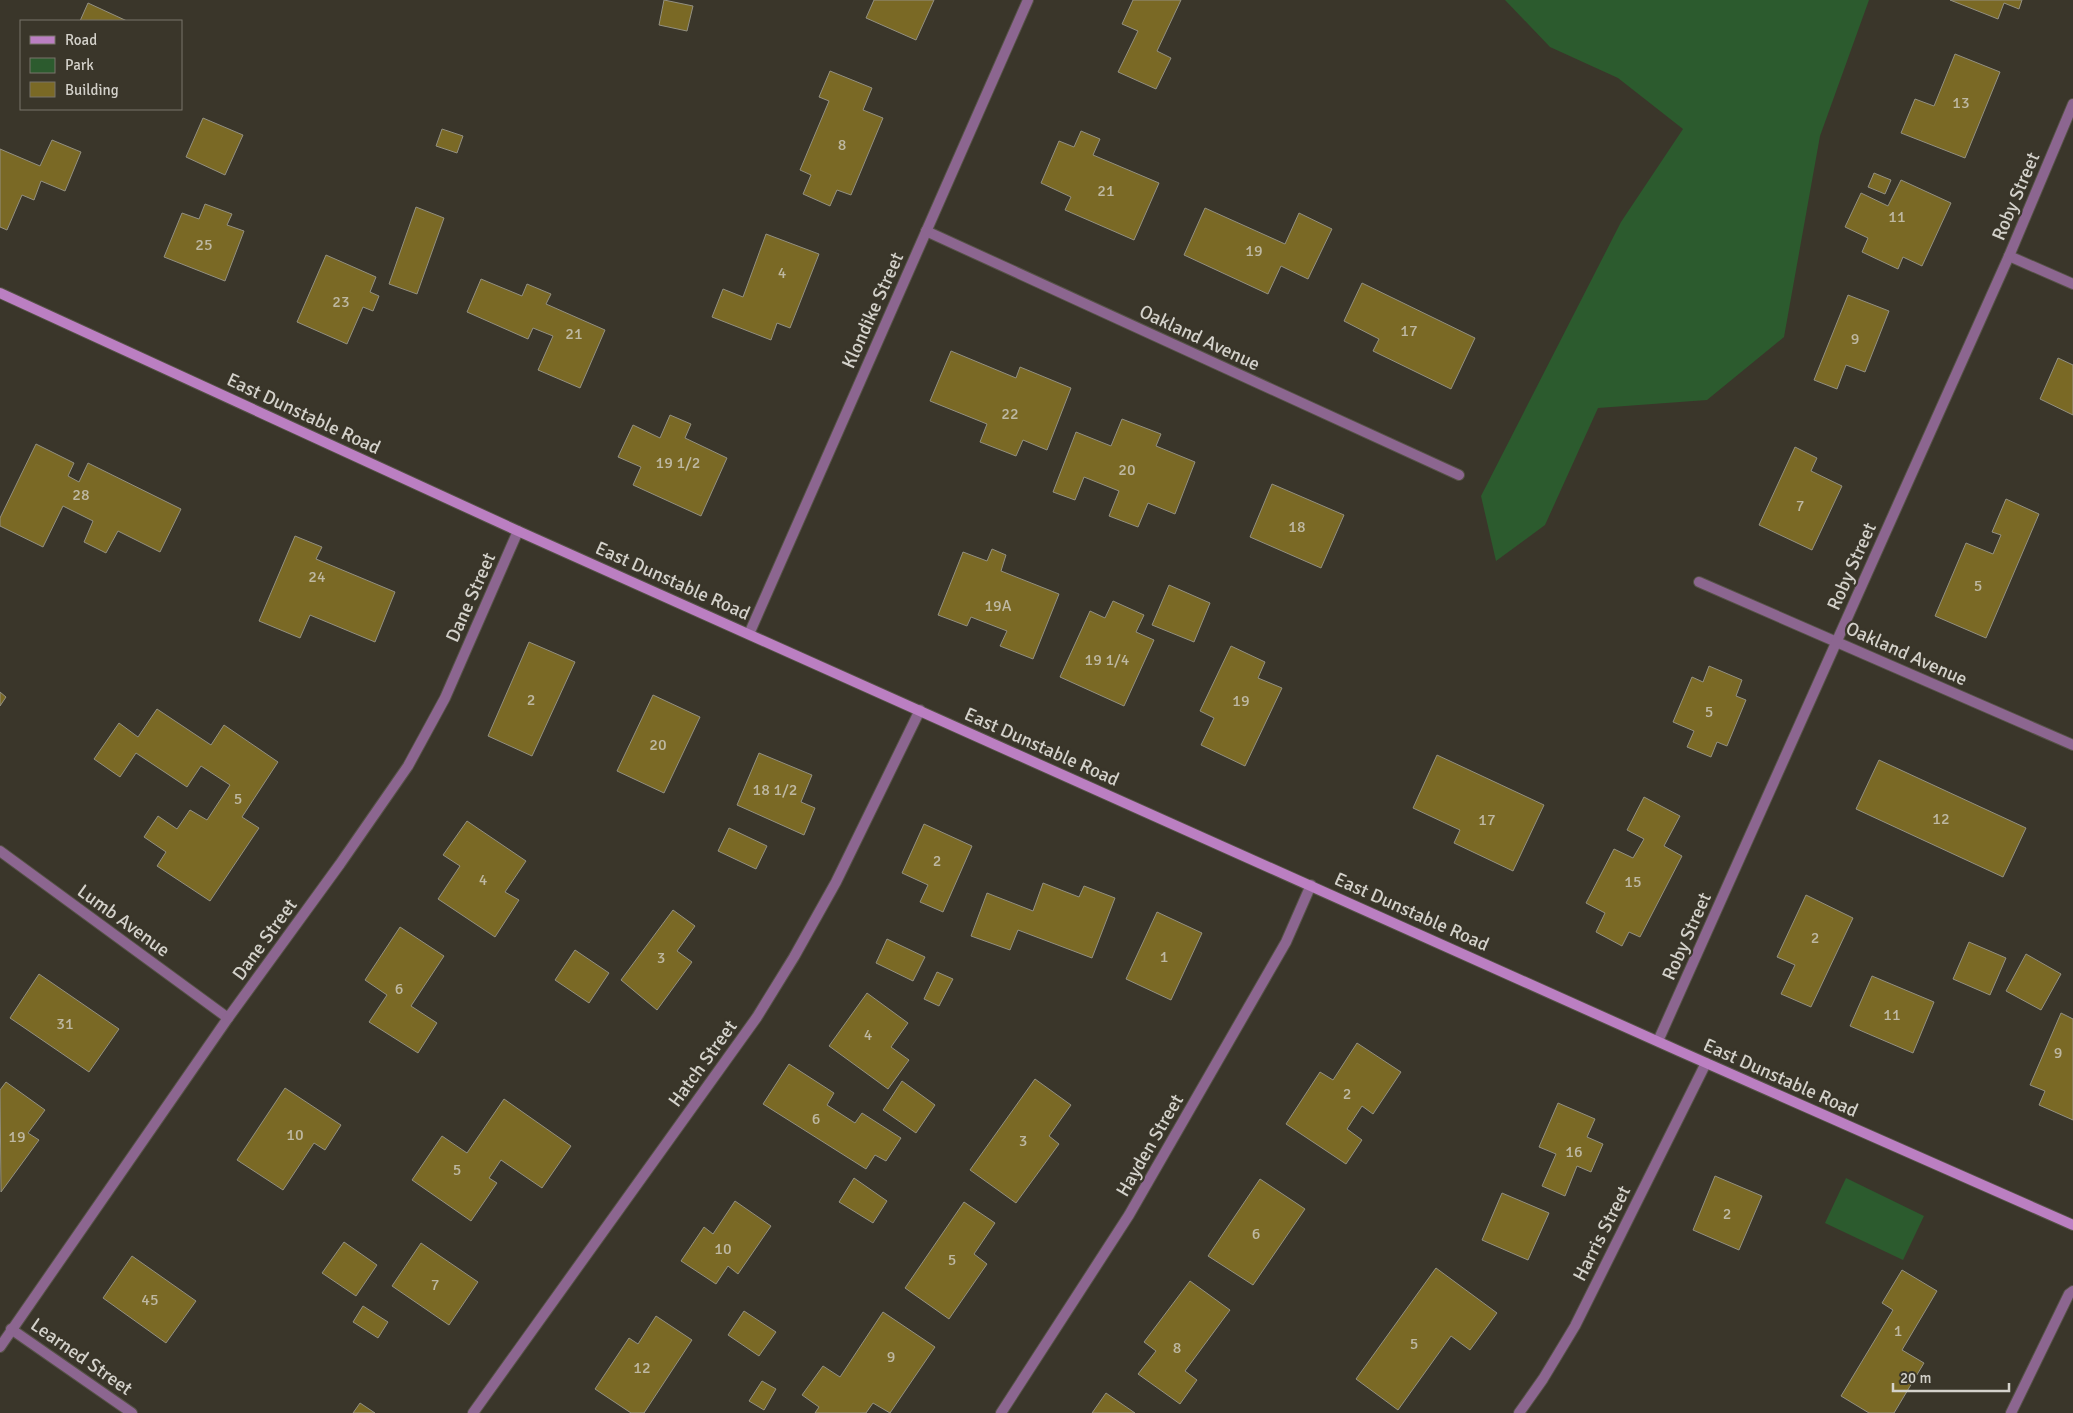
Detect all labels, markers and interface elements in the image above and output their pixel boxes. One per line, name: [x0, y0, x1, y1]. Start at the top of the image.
legend: [20, 20, 182, 110]
text: Road: [65, 31, 97, 49]
text: Park: [65, 56, 94, 74]
text: Building: [65, 81, 119, 99]
house number: 13: [1952, 93, 1970, 113]
house number: 8: [838, 135, 846, 155]
street label: Roby Street: [1987, 148, 2045, 244]
house number: 21: [1097, 181, 1115, 201]
house number: 11: [1888, 207, 1906, 227]
house number: 25: [195, 235, 213, 255]
house number: 19: [1245, 241, 1263, 261]
street label: Klondike Street: [837, 248, 909, 372]
house number: 4: [778, 263, 787, 283]
house number: 23: [332, 292, 350, 312]
street label: Oakland Avenue: [1135, 299, 1264, 376]
house number: 17: [1400, 321, 1418, 341]
house number: 21: [565, 324, 583, 344]
house number: 9: [1851, 329, 1859, 349]
street label: East Dunstable Road: [223, 368, 384, 460]
house number: 22: [1001, 404, 1019, 424]
house number: 19 1/2: [656, 453, 700, 473]
house number: 20: [1118, 460, 1136, 480]
house number: 28: [72, 485, 90, 505]
house number: 7: [1796, 496, 1804, 516]
house number: 18: [1288, 517, 1306, 537]
street label: Roby Street: [1822, 518, 1882, 614]
street label: East Dunstable Road: [592, 536, 754, 626]
street label: Dane Street: [441, 549, 501, 646]
house number: 24: [308, 567, 326, 587]
house number: 5: [1974, 576, 1982, 596]
house number: 19A: [984, 596, 1012, 616]
street label: Oakland Avenue: [1842, 616, 1971, 691]
house number: 19 1/4: [1085, 650, 1130, 670]
house number: 2: [527, 690, 535, 710]
house number: 19: [1232, 691, 1250, 711]
street label: East Dunstable Road: [961, 702, 1123, 792]
house number: 5: [1705, 702, 1713, 722]
house number: 20: [649, 735, 667, 755]
house number: 18 1/2: [753, 780, 797, 800]
house number: 5: [234, 789, 242, 809]
house number: 12: [1932, 809, 1950, 829]
house number: 17: [1478, 810, 1496, 830]
house number: 2: [933, 851, 941, 871]
street label: East Dunstable Road: [1331, 867, 1493, 957]
house number: 4: [479, 870, 488, 890]
house number: 15: [1624, 872, 1642, 892]
street label: Lumb Avenue: [72, 879, 174, 962]
street label: Roby Street: [1657, 888, 1717, 984]
street label: Dane Street: [227, 894, 303, 985]
house number: 2: [1811, 928, 1819, 948]
house number: 1: [1160, 947, 1168, 967]
house number: 3: [657, 948, 665, 968]
house number: 6: [395, 979, 403, 999]
house number: 11: [1883, 1005, 1901, 1025]
house number: 31: [56, 1014, 74, 1034]
street label: Hatch Street: [663, 1015, 743, 1112]
house number: 4: [864, 1025, 873, 1045]
street label: East Dunstable Road: [1700, 1033, 1862, 1123]
house number: 9: [2054, 1043, 2062, 1063]
house number: 2: [1343, 1084, 1351, 1104]
street label: Hayden Street: [1111, 1090, 1189, 1201]
house number: 6: [812, 1109, 820, 1129]
house number: 10: [286, 1125, 304, 1145]
house number: 19: [8, 1127, 26, 1147]
house number: 3: [1019, 1131, 1027, 1151]
house number: 16: [1565, 1142, 1583, 1162]
house number: 5: [453, 1160, 461, 1180]
street label: Harris Street: [1568, 1181, 1636, 1285]
house number: 2: [1723, 1204, 1731, 1224]
house number: 6: [1252, 1224, 1260, 1244]
house number: 10: [714, 1239, 732, 1259]
house number: 5: [948, 1250, 956, 1270]
house number: 7: [431, 1275, 439, 1295]
house number: 45: [141, 1290, 159, 1310]
street label: Learned Street: [26, 1313, 137, 1401]
house number: 1: [1894, 1321, 1902, 1341]
house number: 5: [1410, 1334, 1418, 1354]
house number: 8: [1173, 1338, 1181, 1358]
house number: 9: [887, 1347, 895, 1367]
house number: 12: [633, 1358, 651, 1378]
scale bar: [1893, 1360, 2009, 1392]
text: 20 m: [1900, 1369, 1931, 1387]

